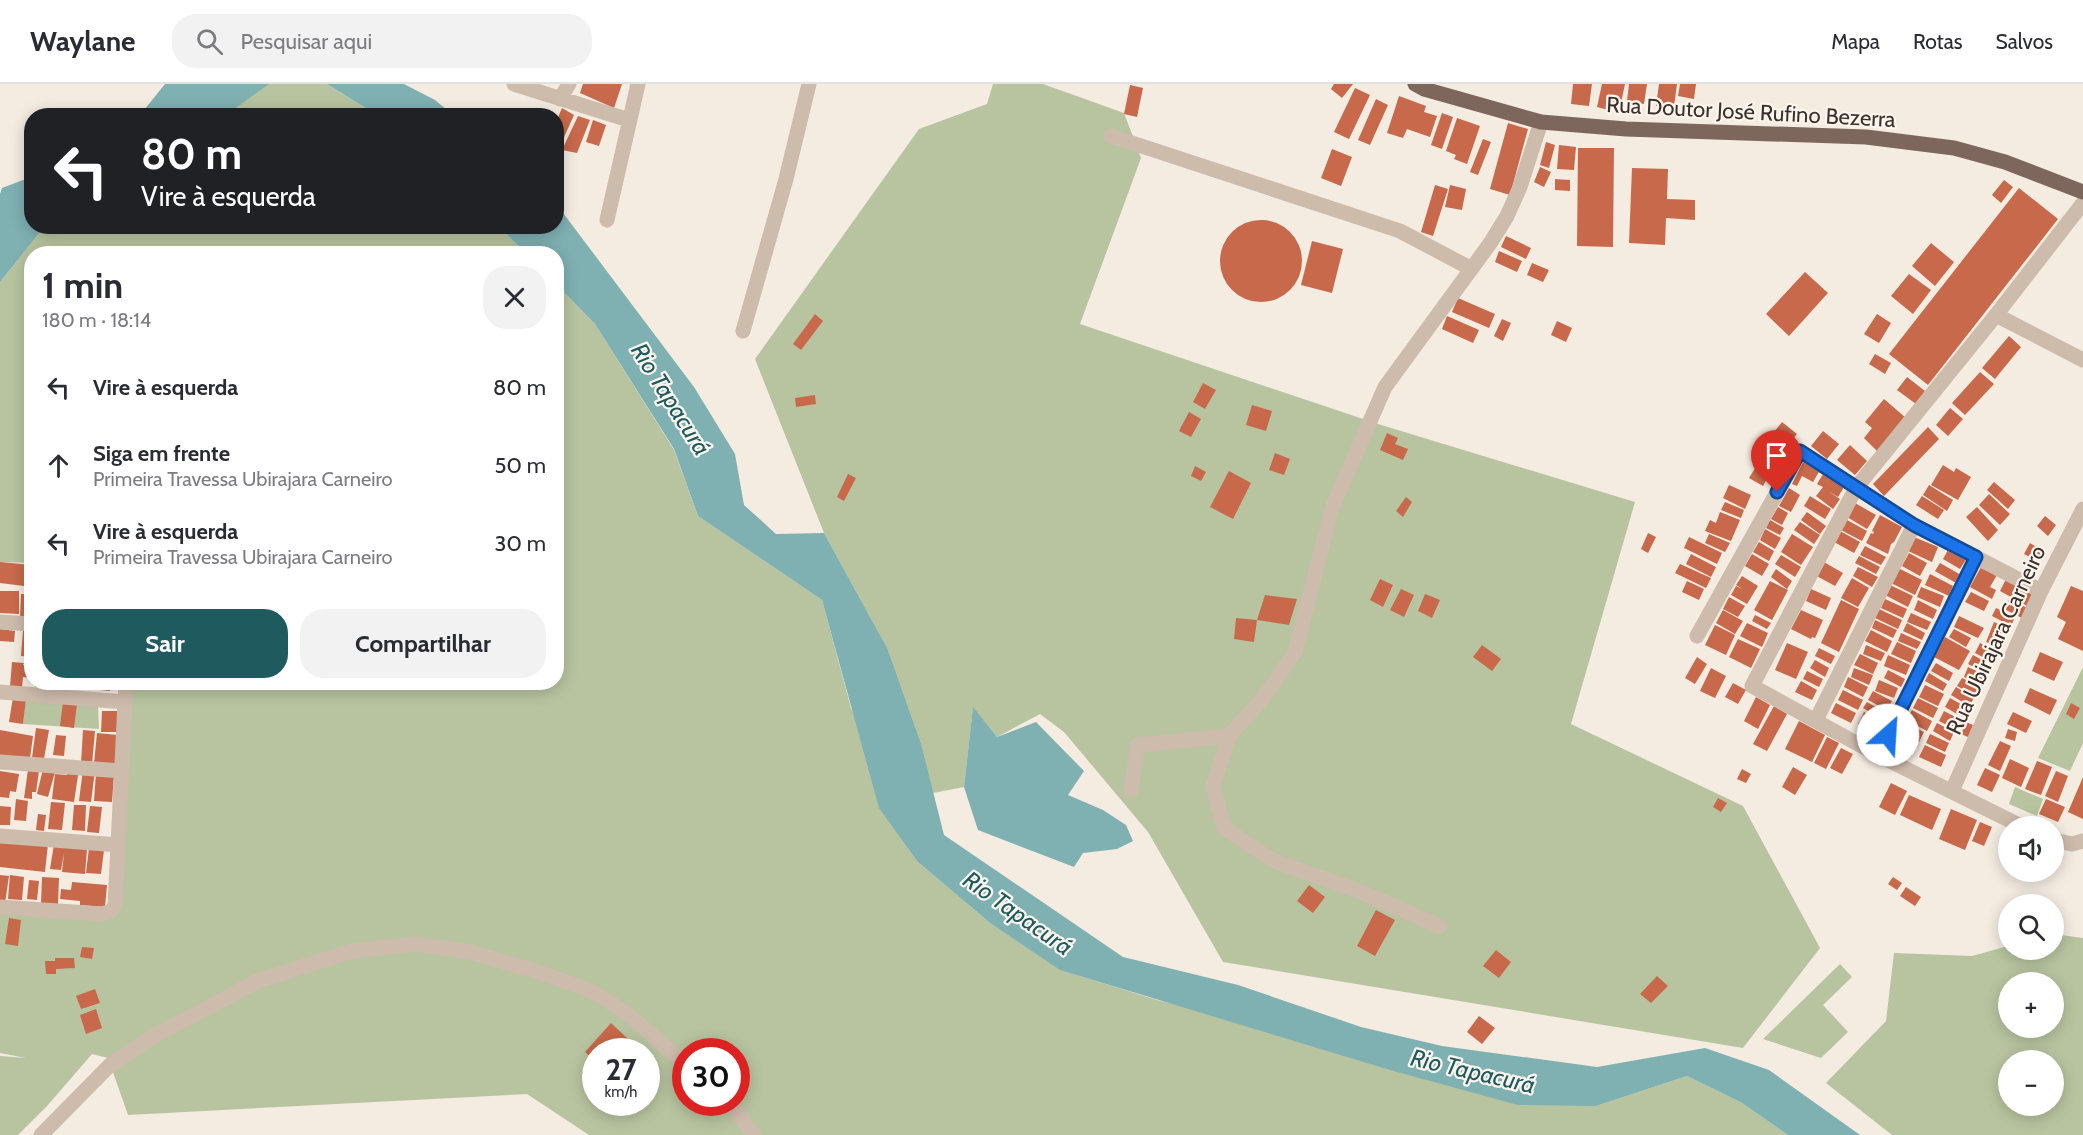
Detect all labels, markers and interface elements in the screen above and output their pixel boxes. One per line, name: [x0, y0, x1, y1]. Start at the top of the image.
search box: [172, 14, 592, 68]
text: Waylane: [30, 24, 136, 58]
icon: search: [193, 25, 226, 58]
text: Pesquisar aqui: [241, 28, 372, 55]
text: Mapa: [1831, 29, 1880, 54]
text: Rotas: [1913, 29, 1962, 54]
text: Salvos: [1995, 29, 2053, 54]
street label: Rua Doutor José Rufino Bezerra: [1606, 91, 1897, 133]
text: 80 m: [141, 128, 242, 180]
icon: left: [42, 132, 120, 210]
text: Vire à esquerda: [141, 180, 316, 213]
text: 1 min: [42, 263, 123, 307]
button: close: [483, 266, 546, 329]
text: 180 m · 18:14: [42, 308, 151, 332]
water label: Rio Tapacurá: [625, 338, 717, 460]
icon: left: [42, 371, 75, 404]
text: Vire à esquerda: [93, 374, 238, 401]
text: 80 m: [493, 374, 546, 401]
pin: [1751, 430, 1802, 492]
icon: arrive: [1760, 439, 1793, 472]
text: Siga em frente: [93, 440, 230, 467]
icon: ahead: [42, 449, 75, 482]
text: 50 m: [494, 452, 546, 479]
text: Primeira Travessa Ubirajara Carneiro: [93, 467, 392, 491]
text: Vire à esquerda: [93, 518, 238, 545]
icon: left: [42, 527, 75, 560]
text: 30 m: [494, 530, 546, 557]
street label: Rua Ubirajara Carneiro: [1940, 541, 2052, 739]
text: Primeira Travessa Ubirajara Carneiro: [93, 545, 392, 569]
button: Sair: [42, 609, 288, 678]
button: Compartilhar: [300, 609, 546, 678]
position arrow: [1856, 703, 1920, 767]
map controls: [1998, 816, 2064, 1116]
button: sound: [1998, 816, 2064, 882]
water label: Rio Tapacurá: [958, 865, 1078, 961]
button: search: [1998, 894, 2064, 960]
button: +: [1998, 972, 2064, 1038]
speed limit sign: 30: [672, 1038, 750, 1116]
water label: Rio Tapacurá: [1408, 1043, 1538, 1099]
button: −: [1998, 1050, 2064, 1116]
text: 27: [605, 1051, 637, 1088]
text: km/h: [605, 1083, 637, 1101]

